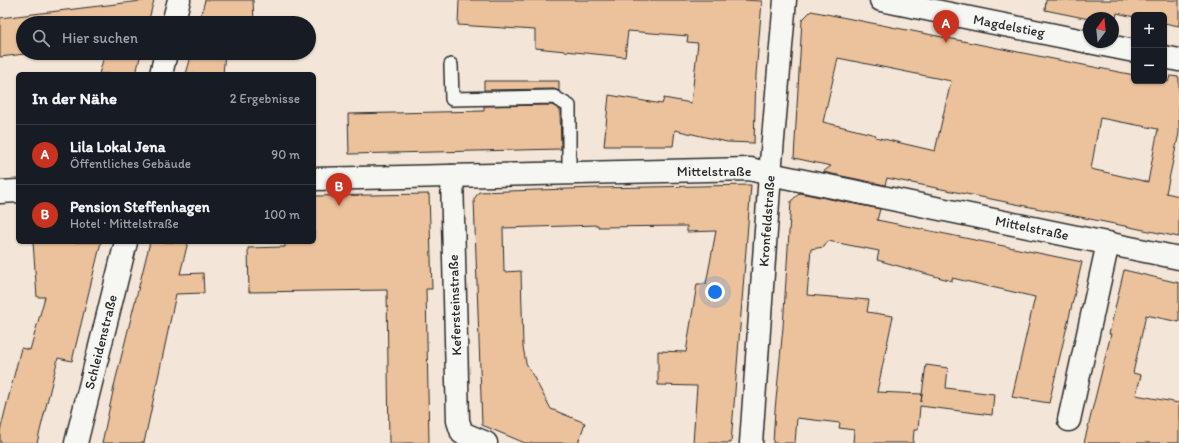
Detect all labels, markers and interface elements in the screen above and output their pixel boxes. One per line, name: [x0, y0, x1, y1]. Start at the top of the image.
pin: A: [933, 10, 959, 43]
street label: Magdelstieg: [972, 11, 1047, 41]
north arrow: [1083, 12, 1119, 48]
map controls: [1131, 12, 1167, 84]
button: +: [1131, 12, 1167, 48]
search box: [16, 16, 316, 60]
icon: search: [30, 27, 52, 49]
text: Hier suchen: [62, 29, 138, 47]
button: −: [1131, 48, 1167, 84]
text: In der Nähe: [32, 88, 117, 108]
text: 2 Ergebnisse: [230, 91, 300, 106]
text: Lila Lokal Jena: [70, 138, 165, 156]
text: A: [41, 147, 49, 162]
text: 90 m: [271, 147, 300, 162]
text: Öffentliches Gebäude: [70, 156, 191, 171]
street label: Mittelstraße: [677, 163, 752, 180]
pin: B: [326, 173, 352, 206]
street label: Kronfeldstraße: [755, 174, 779, 267]
text: Pension Steffenhagen: [70, 198, 210, 216]
text: B: [41, 207, 49, 222]
text: 100 m: [264, 207, 300, 222]
street label: Mittelstraße: [994, 212, 1071, 244]
text: Hotel · Mittelstraße: [70, 216, 179, 231]
street label: Kefersteinstraße: [445, 254, 465, 356]
your location: [705, 282, 725, 302]
street label: Schleidenstraße: [81, 292, 121, 391]

